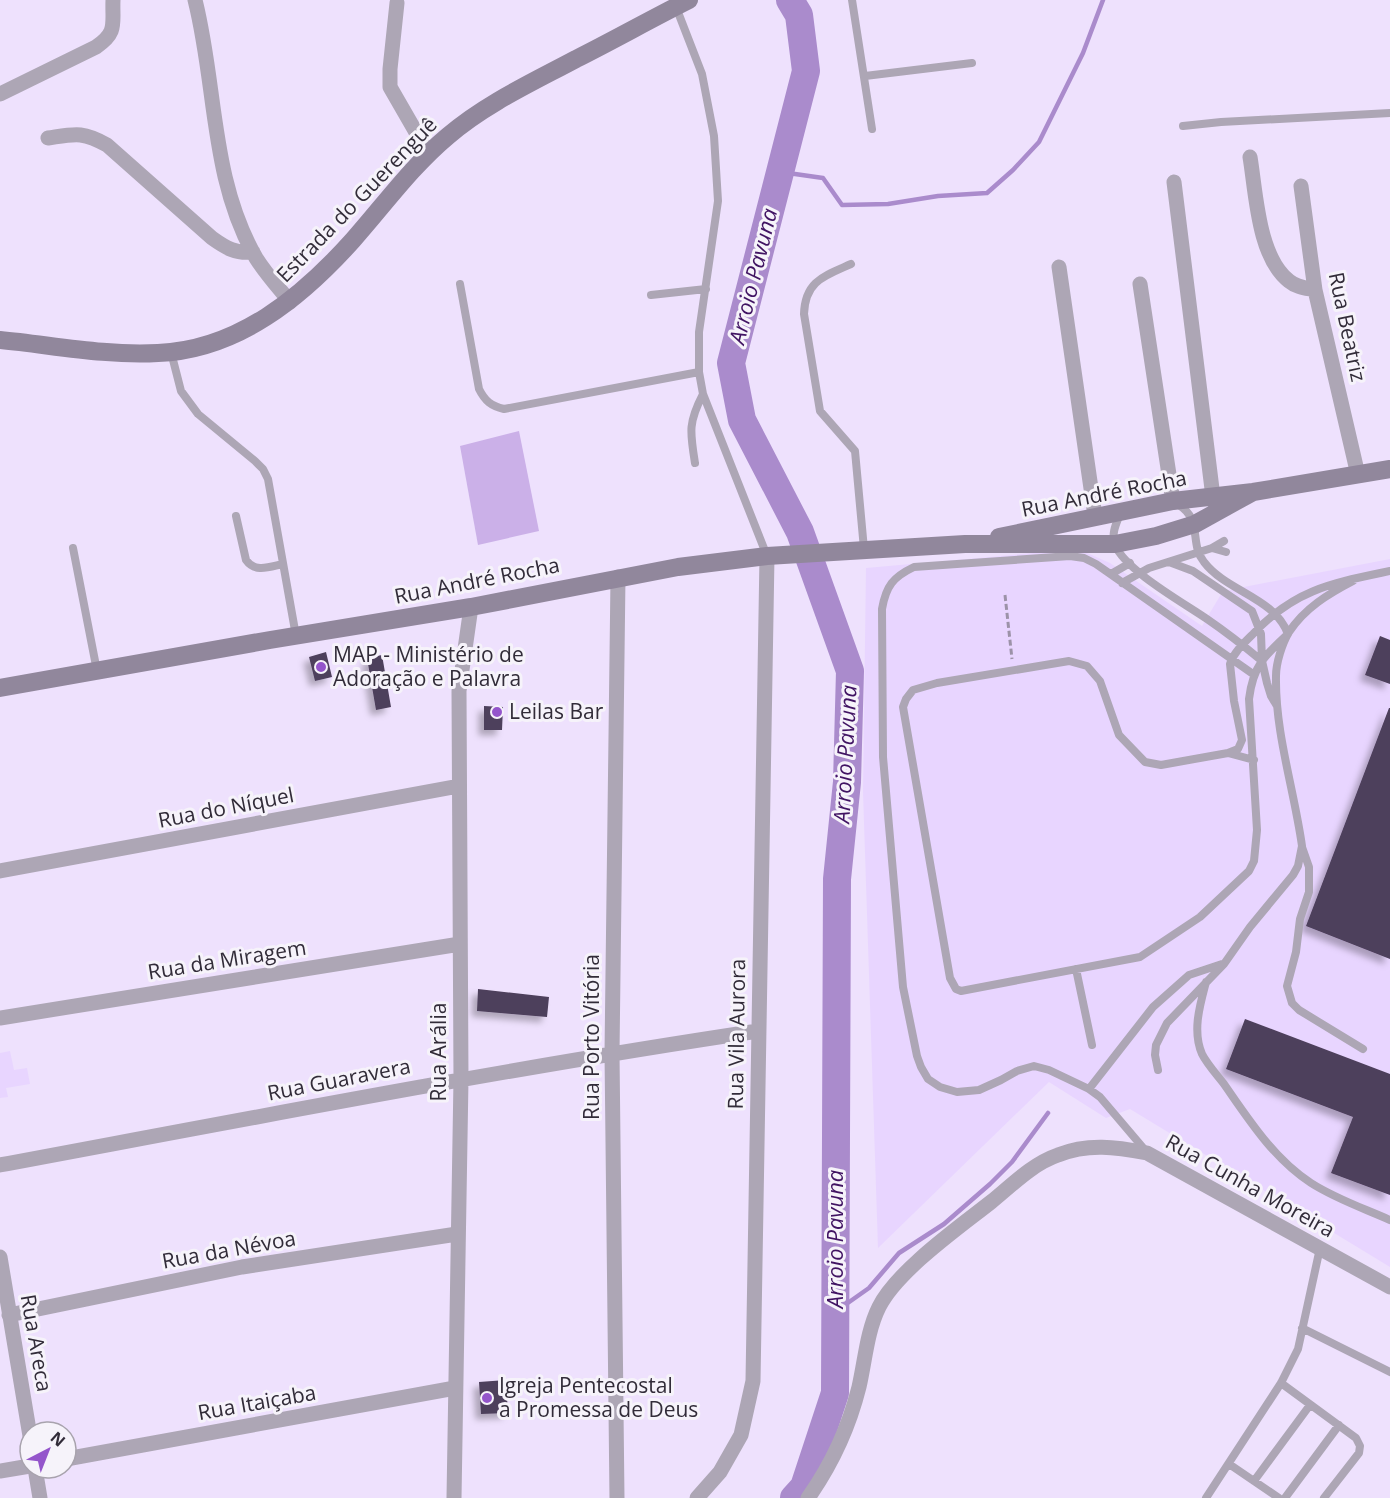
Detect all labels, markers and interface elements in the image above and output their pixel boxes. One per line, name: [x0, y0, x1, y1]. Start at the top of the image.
street label: Estrada do Guerenguê: [270, 111, 443, 288]
water label: Arroio Pavuna: [720, 205, 783, 349]
street label: Rua Beatriz: [1323, 269, 1373, 384]
street label: Rua André Rocha: [1019, 463, 1189, 523]
street label: Rua André Rocha: [392, 550, 562, 610]
place label: MAP - Ministério de Adoração e Palavra: [333, 640, 524, 692]
marker: MAP - Ministério de Adoração e Palavra: [314, 660, 328, 674]
water label: Arroio Pavuna: [825, 684, 863, 826]
place label: Leilas Bar: [509, 697, 604, 725]
marker: Leilas Bar: [490, 705, 504, 719]
street label: Rua do Níquel: [155, 780, 296, 834]
street label: Rua da Miragem: [146, 933, 308, 985]
street label: Rua Porto Vitória: [577, 954, 605, 1120]
street label: Rua Vila Aurora: [721, 958, 751, 1110]
street label: Rua Arália: [424, 1003, 452, 1101]
street label: Rua Guaravera: [265, 1051, 413, 1107]
street label: Rua Cunha Moreira: [1161, 1127, 1340, 1243]
water label: Arroio Pavuna: [819, 1170, 849, 1310]
street label: Rua da Névoa: [160, 1223, 298, 1275]
street label: Rua Areca: [15, 1292, 59, 1394]
place label: Igreja Pentecostal a Promessa de Deus: [499, 1371, 698, 1423]
street label: Rua Itaiçaba: [196, 1378, 318, 1426]
marker: Igreja Pentecostal a Promessa de Deus: [480, 1391, 494, 1405]
north arrow: [18, 1420, 78, 1480]
text: N: [46, 1426, 70, 1451]

